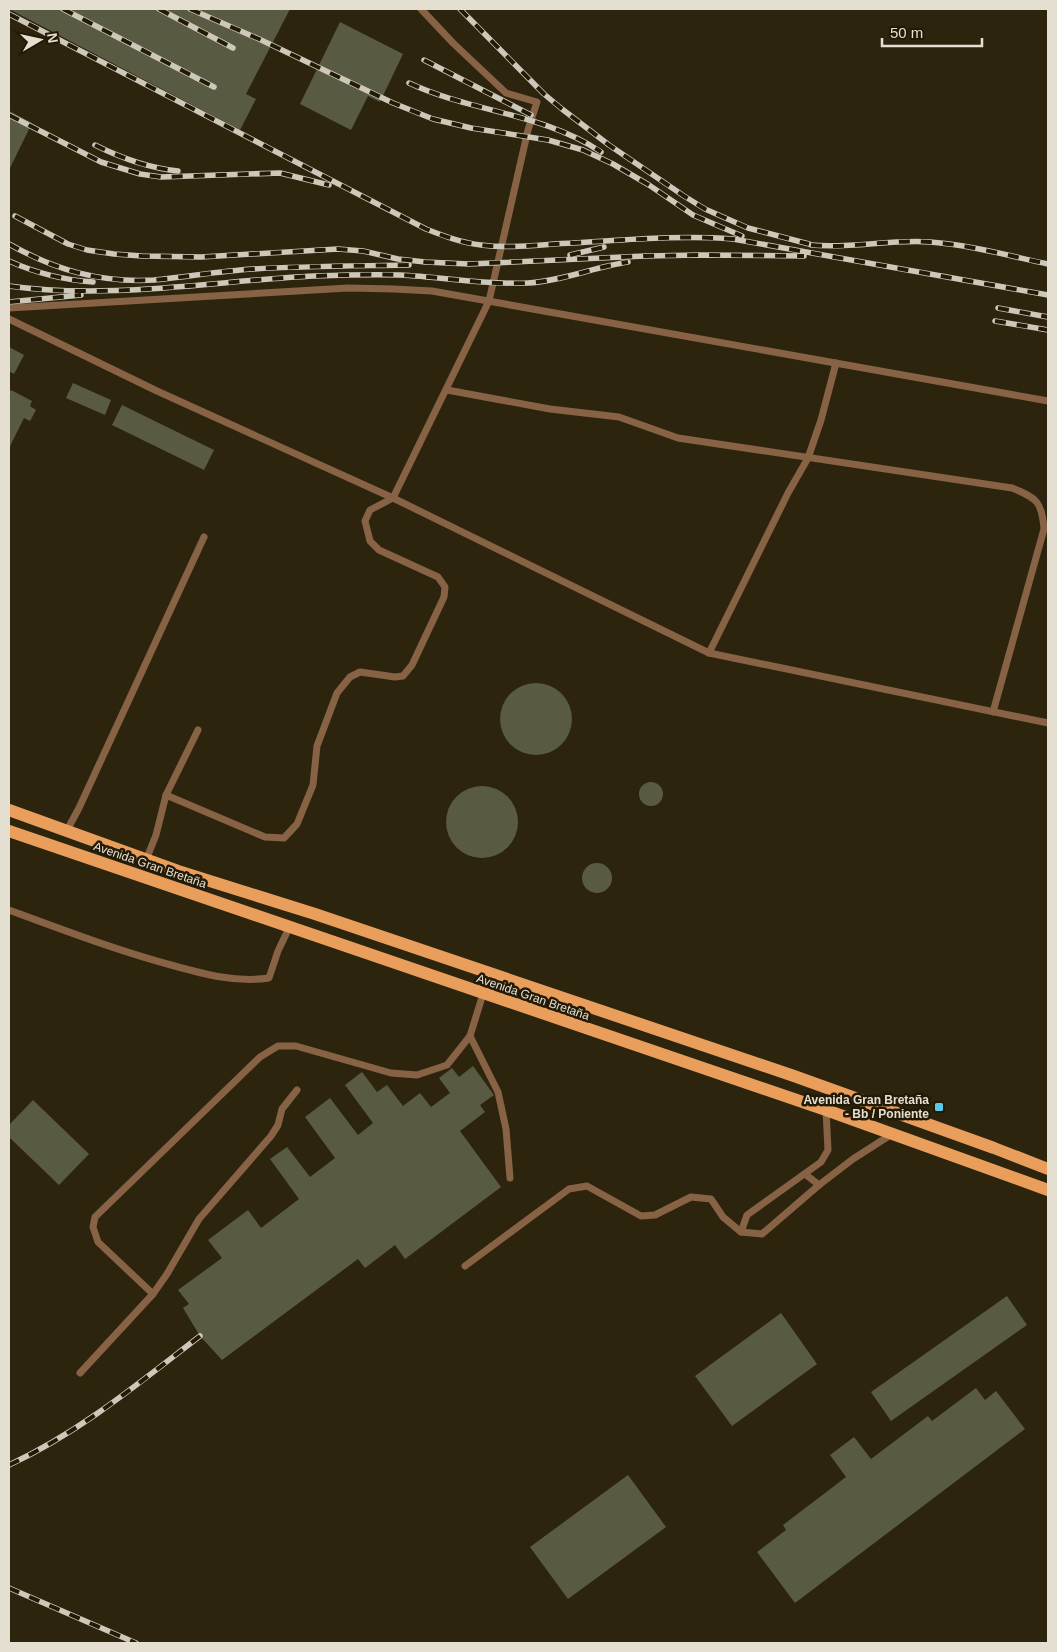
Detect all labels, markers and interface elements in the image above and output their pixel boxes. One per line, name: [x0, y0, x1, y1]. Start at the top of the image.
north arrow: [15, 15, 65, 65]
scale bar: [882, 15, 982, 47]
text: 50 m: [890, 24, 923, 41]
text: N: [44, 32, 62, 44]
street label: Avenida Gran Bretaña: [92, 839, 209, 891]
street label: Avenida Gran Bretaña: [475, 971, 592, 1023]
place label: Avenida Gran Bretaña - Bb / Poniente: [803, 1093, 929, 1121]
marker: Avenida Gran Bretaña - Bb / Poniente: [933, 1101, 945, 1113]

